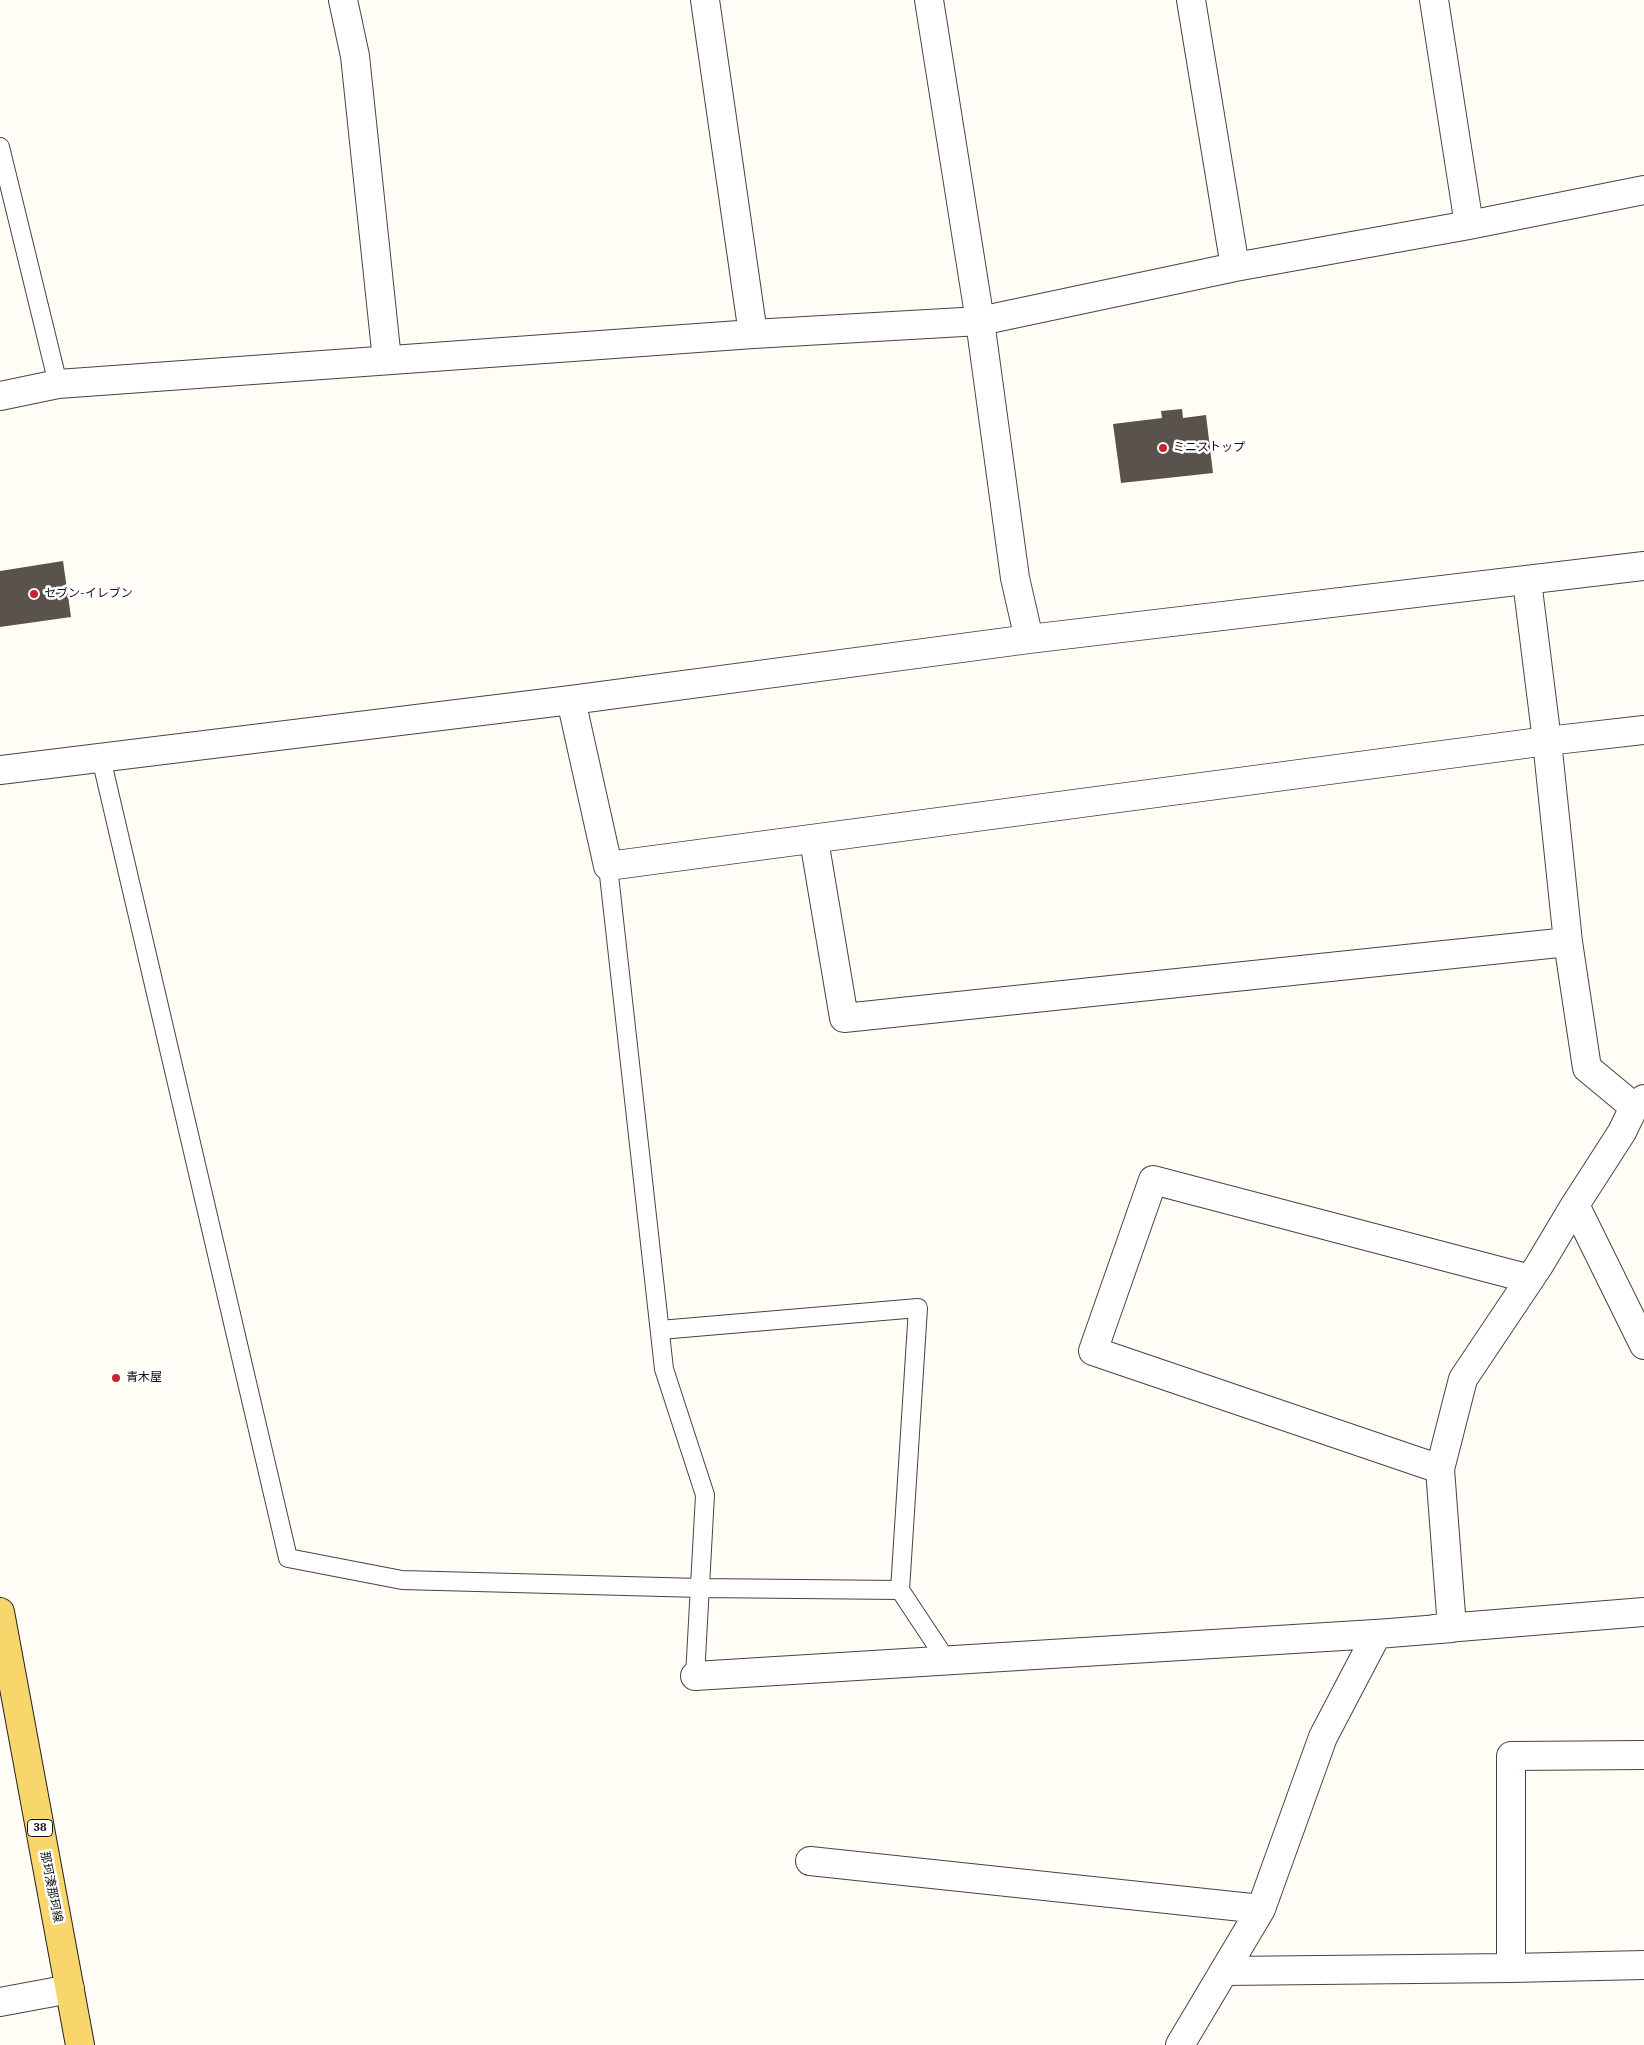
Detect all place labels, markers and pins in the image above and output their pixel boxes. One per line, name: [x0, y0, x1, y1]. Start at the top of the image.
place label: ミニストップ: [1173, 441, 1245, 455]
marker: ミニストップ: [1157, 442, 1169, 454]
place label: セブン-イレブン: [44, 587, 133, 601]
marker: セブン-イレブン: [28, 588, 40, 600]
place label: 青木屋: [126, 1371, 162, 1385]
marker: 青木屋: [110, 1372, 122, 1384]

